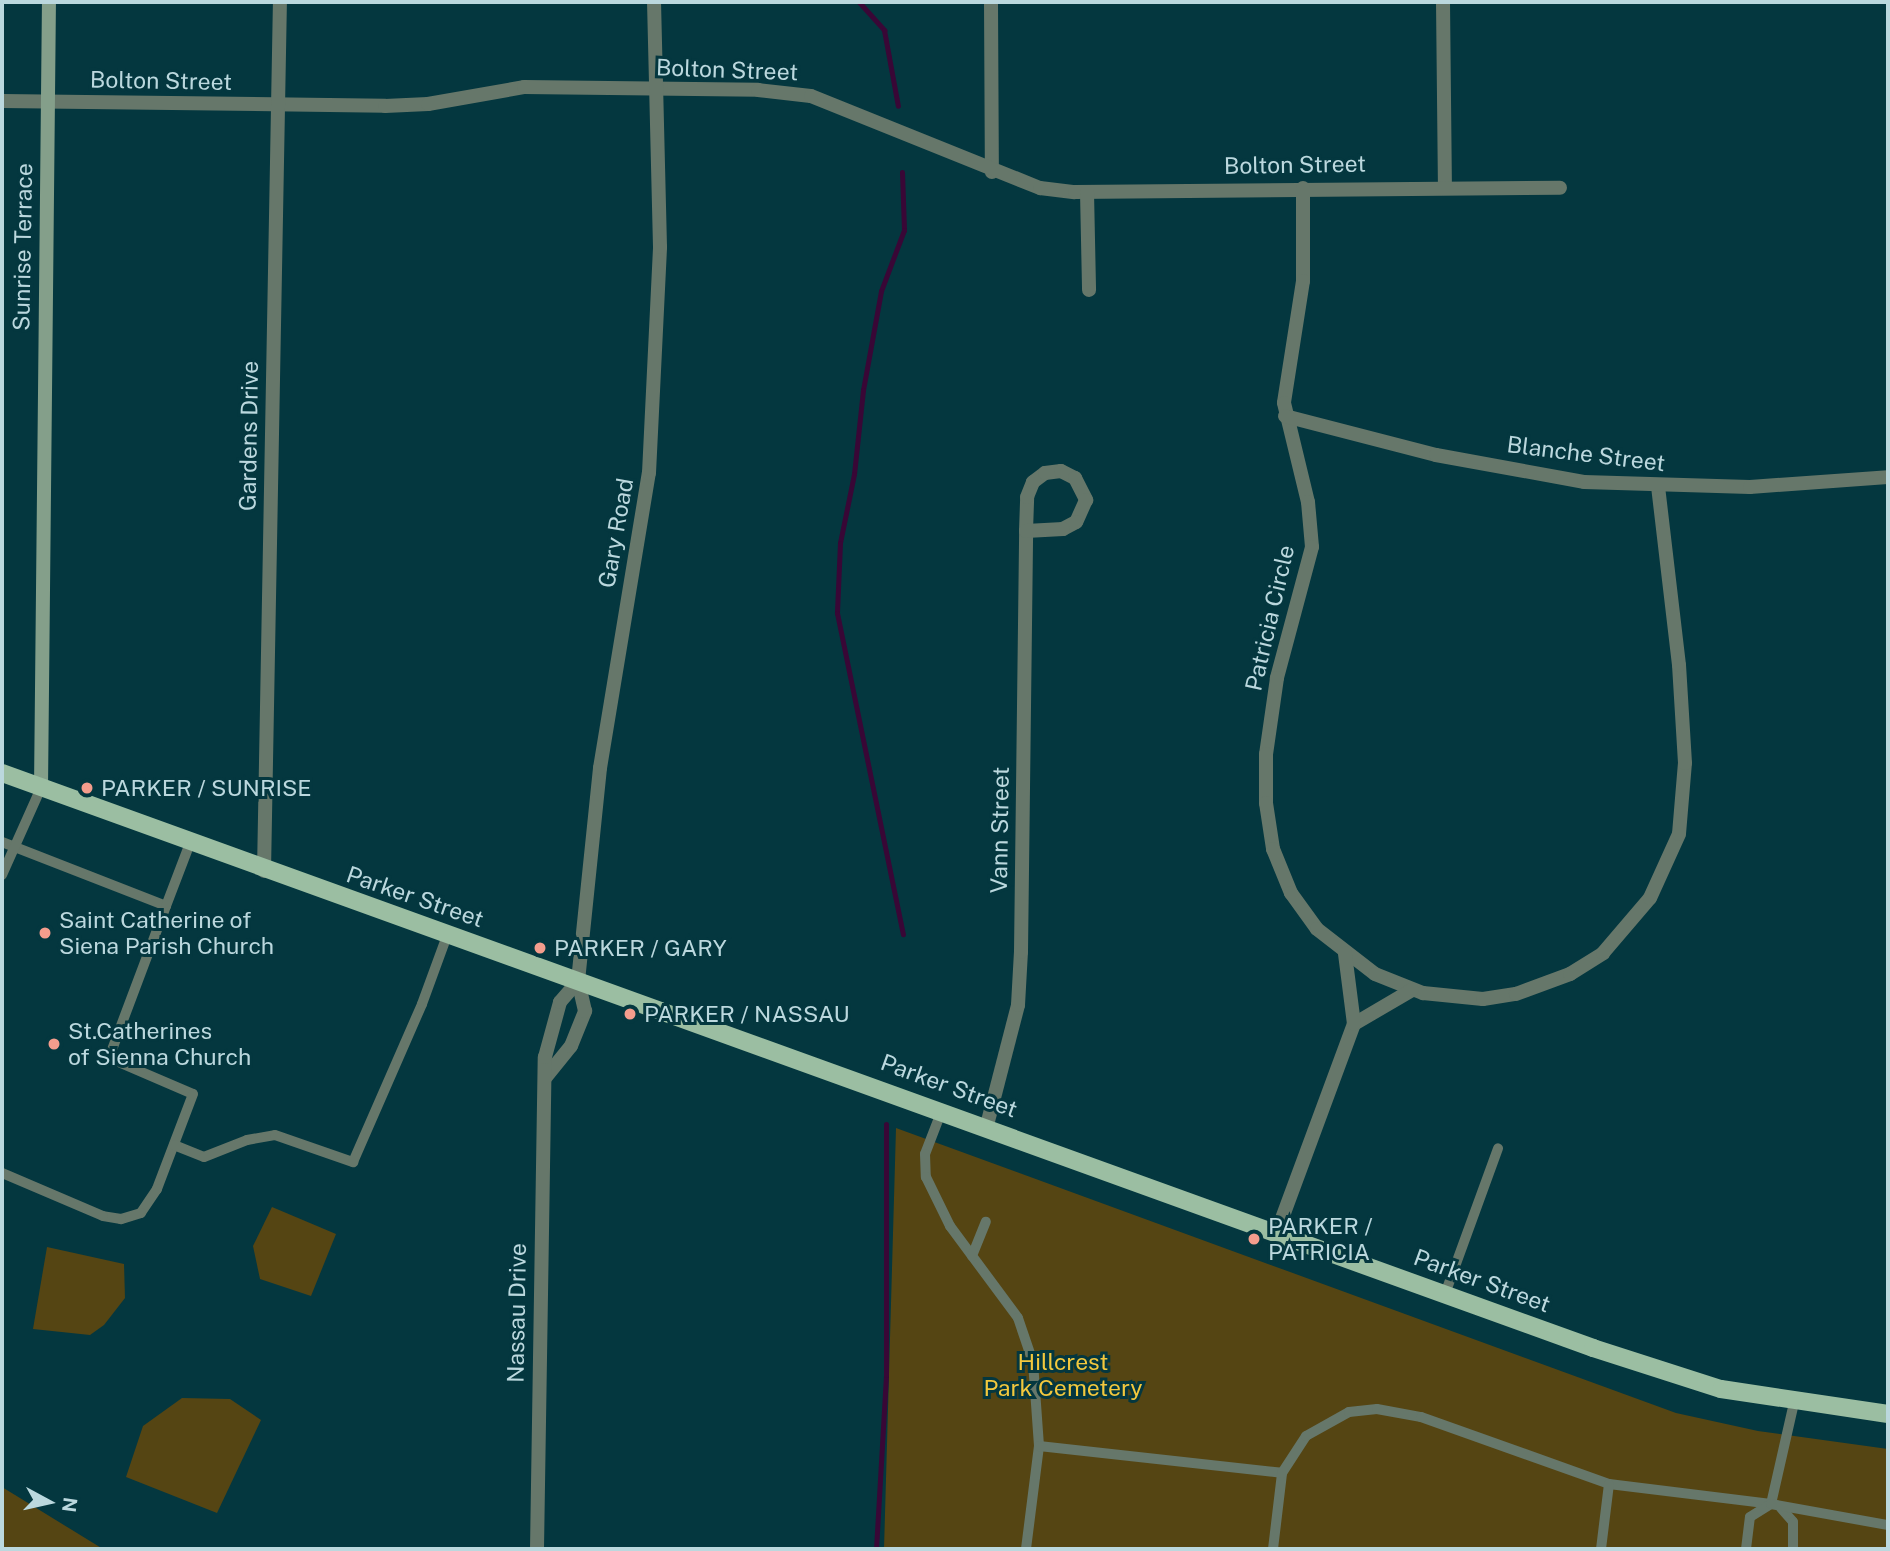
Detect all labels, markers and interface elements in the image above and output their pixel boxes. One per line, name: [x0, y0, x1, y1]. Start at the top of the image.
street label: Bolton Street: [655, 54, 799, 86]
street label: Bolton Street: [90, 66, 232, 96]
street label: Bolton Street: [1224, 150, 1366, 180]
street label: Sunrise Terrace: [8, 163, 38, 331]
street label: Gardens Drive: [234, 360, 264, 512]
street label: Blanche Street: [1505, 431, 1667, 477]
street label: Gary Road: [593, 476, 639, 590]
street label: Patricia Circle: [1240, 542, 1300, 694]
street label: Vann Street: [985, 767, 1015, 893]
place label: PARKER / SUNRISE: [101, 774, 312, 802]
marker: PARKER / SUNRISE: [79, 780, 95, 796]
street label: Parker Street: [343, 861, 487, 933]
place label: Saint Catherine of Siena Parish Church: [59, 906, 274, 960]
marker: Saint Catherine of Siena Parish Church: [37, 925, 53, 941]
place label: PARKER / GARY: [554, 934, 727, 962]
marker: PARKER / GARY: [532, 940, 548, 956]
place label: PARKER / NASSAU: [644, 1000, 850, 1028]
marker: PARKER / NASSAU: [622, 1006, 638, 1022]
place label: St.Catherines of Sienna Church: [68, 1017, 251, 1071]
marker: St.Catherines of Sienna Church: [46, 1036, 62, 1052]
street label: Parker Street: [877, 1049, 1021, 1123]
place label: PARKER / PATRICIA: [1268, 1212, 1372, 1266]
marker: PARKER / PATRICIA: [1246, 1231, 1262, 1247]
street label: Nassau Drive: [502, 1243, 532, 1383]
street label: Parker Street: [1410, 1244, 1554, 1318]
park label: Hillcrest Park Cemetery: [983, 1348, 1143, 1402]
north arrow: [14, 1467, 84, 1537]
text: N: [58, 1496, 82, 1514]

